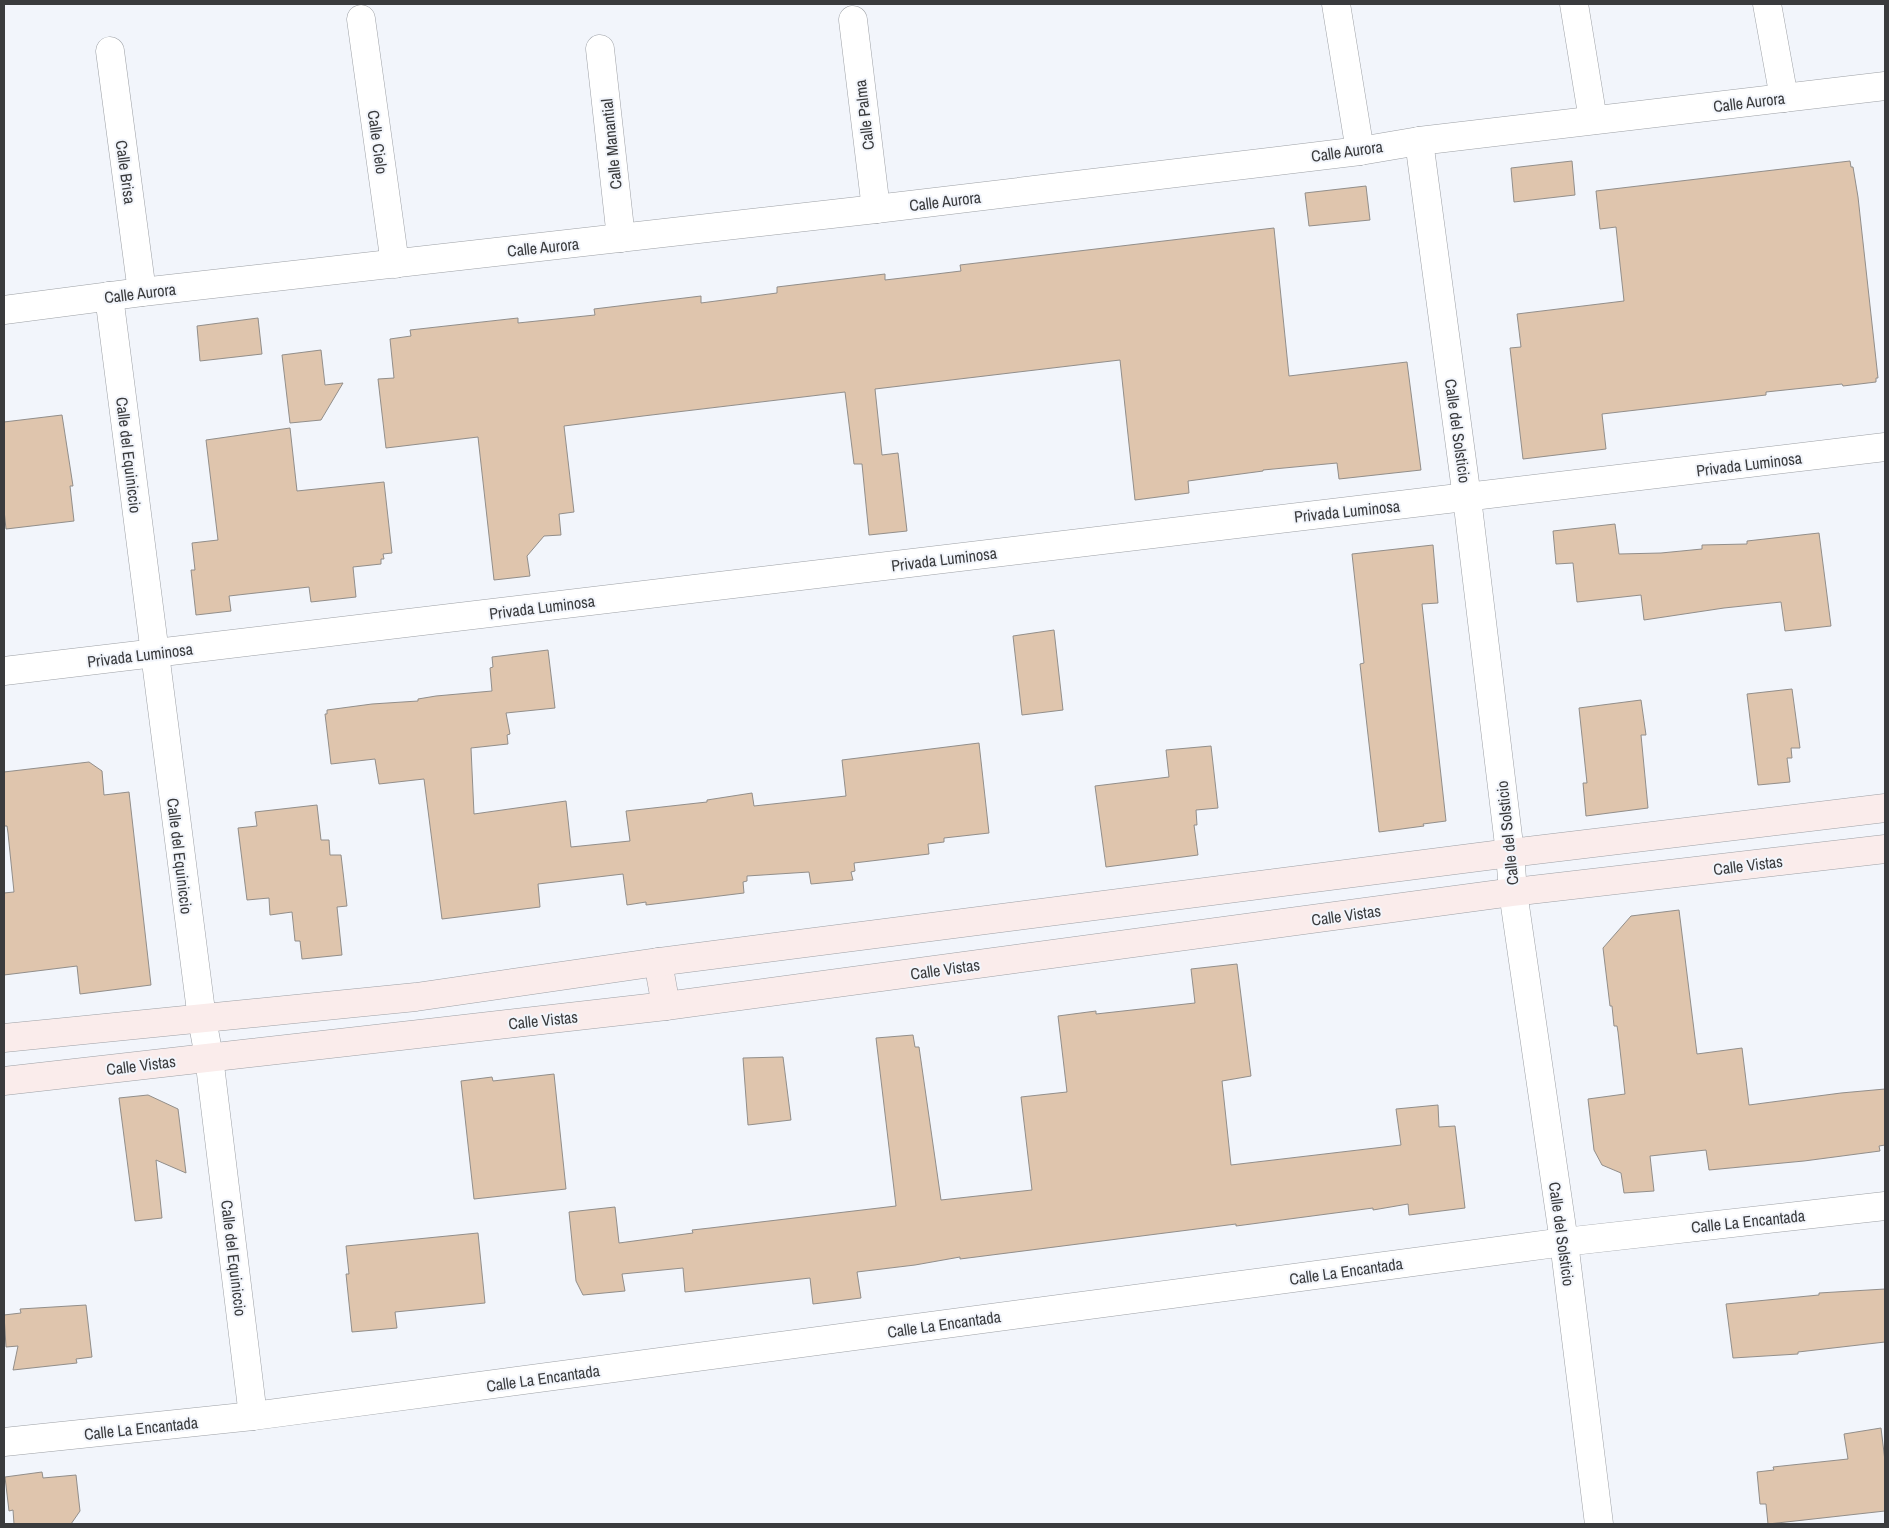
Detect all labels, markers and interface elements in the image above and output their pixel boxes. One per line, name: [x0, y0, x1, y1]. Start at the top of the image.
street label: Calle Palma: [849, 78, 879, 151]
street label: Calle Aurora: [1712, 87, 1787, 117]
street label: Calle Manantial: [595, 97, 627, 190]
street label: Calle Cielo: [363, 109, 393, 175]
street label: Calle Aurora: [1310, 135, 1385, 167]
street label: Calle Brisa: [111, 139, 141, 206]
street label: Calle Aurora: [908, 186, 983, 216]
street label: Calle Aurora: [506, 232, 581, 262]
street label: Calle Aurora: [103, 278, 178, 308]
street label: Calle del Solsticio: [1440, 377, 1476, 485]
street label: Calle del Equiniccio: [111, 396, 147, 514]
street label: Privada Luminosa: [1695, 447, 1804, 481]
street label: Privada Luminosa: [1293, 494, 1402, 528]
street label: Privada Luminosa: [890, 542, 999, 576]
street label: Privada Luminosa: [488, 590, 597, 624]
street label: Privada Luminosa: [86, 638, 195, 672]
street label: Calle del Solsticio: [1491, 780, 1523, 886]
street label: Calle del Equiniccio: [162, 797, 198, 915]
street label: Calle Vistas: [1712, 850, 1784, 880]
street label: Calle Vistas: [1310, 899, 1382, 931]
street label: Calle Vistas: [909, 953, 981, 985]
street label: Calle Vistas: [507, 1005, 579, 1035]
street label: Calle Vistas: [105, 1050, 177, 1080]
street label: Calle del Solsticio: [1544, 1180, 1580, 1288]
street label: Calle del Equiniccio: [216, 1199, 252, 1317]
street label: Calle La Encantada: [1690, 1204, 1807, 1238]
street label: Calle La Encantada: [1288, 1252, 1405, 1290]
street label: Calle La Encantada: [886, 1305, 1003, 1343]
street label: Calle La Encantada: [485, 1359, 602, 1397]
street label: Calle La Encantada: [83, 1411, 200, 1445]

